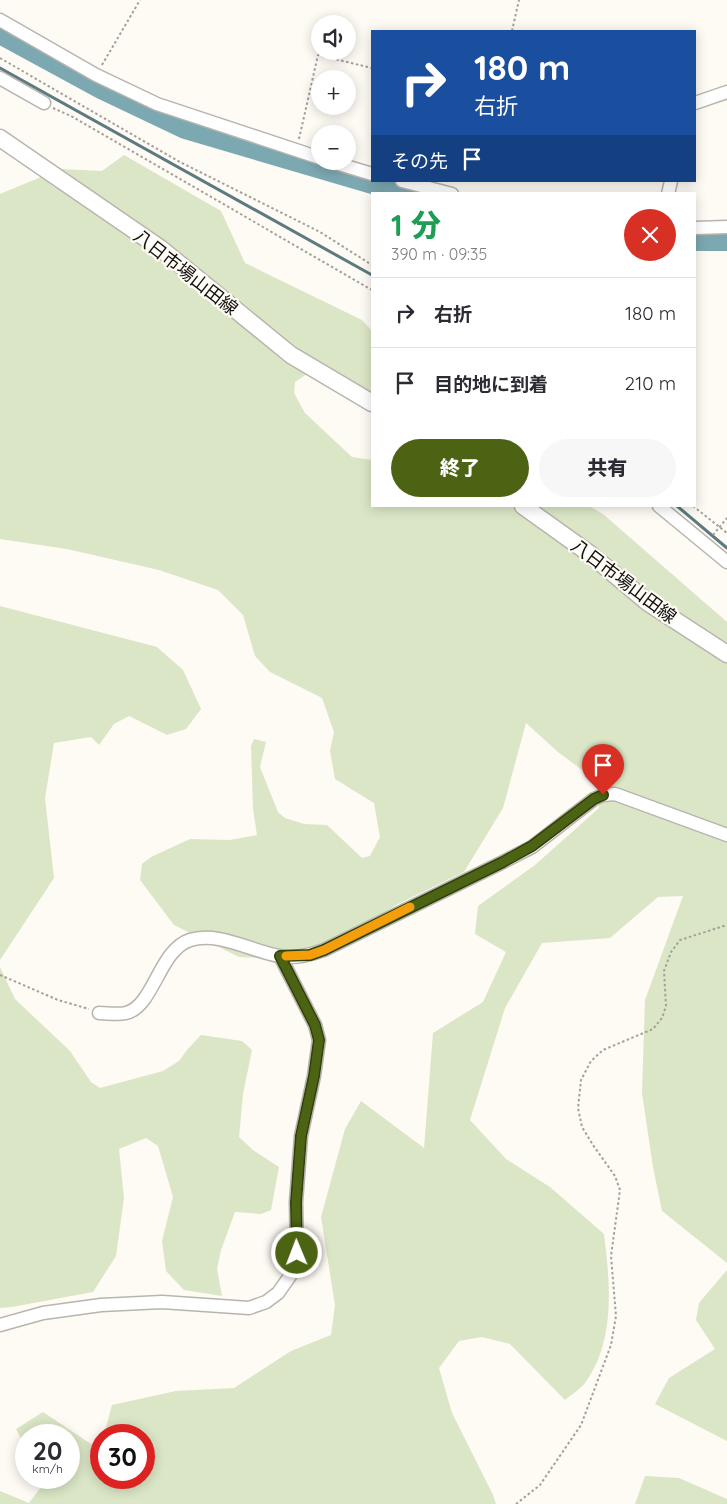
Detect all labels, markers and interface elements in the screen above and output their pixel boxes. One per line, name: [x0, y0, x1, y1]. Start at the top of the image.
map controls: [311, 15, 356, 170]
button: sound: [311, 15, 356, 60]
text: 180 m: [474, 45, 570, 89]
icon: right: [391, 50, 456, 115]
button: +: [311, 70, 356, 115]
text: 右折: [474, 92, 518, 120]
button: −: [311, 125, 356, 170]
icon: arrive: [458, 145, 486, 173]
text: その先: [391, 149, 448, 173]
text: 1 分: [391, 206, 441, 244]
button: close: [624, 209, 676, 261]
street label: 八日市場山田線: [129, 224, 243, 320]
text: 390 m · 09:35: [391, 244, 487, 264]
icon: right: [391, 299, 419, 327]
text: 180 m: [625, 301, 676, 325]
text: 右折: [434, 302, 472, 326]
icon: arrive: [391, 369, 419, 397]
text: 210 m: [625, 371, 676, 395]
text: 目的地に到着: [434, 372, 548, 396]
button: 終了: [391, 439, 529, 497]
button: 共有: [539, 439, 676, 497]
street label: 八日市場山田線: [567, 534, 681, 628]
pin: [582, 744, 624, 795]
icon: arrive: [589, 751, 617, 779]
position arrow: [270, 1226, 322, 1278]
speed limit sign: 30: [90, 1424, 155, 1489]
text: 20: [33, 1435, 62, 1466]
text: km/h: [32, 1461, 63, 1476]

